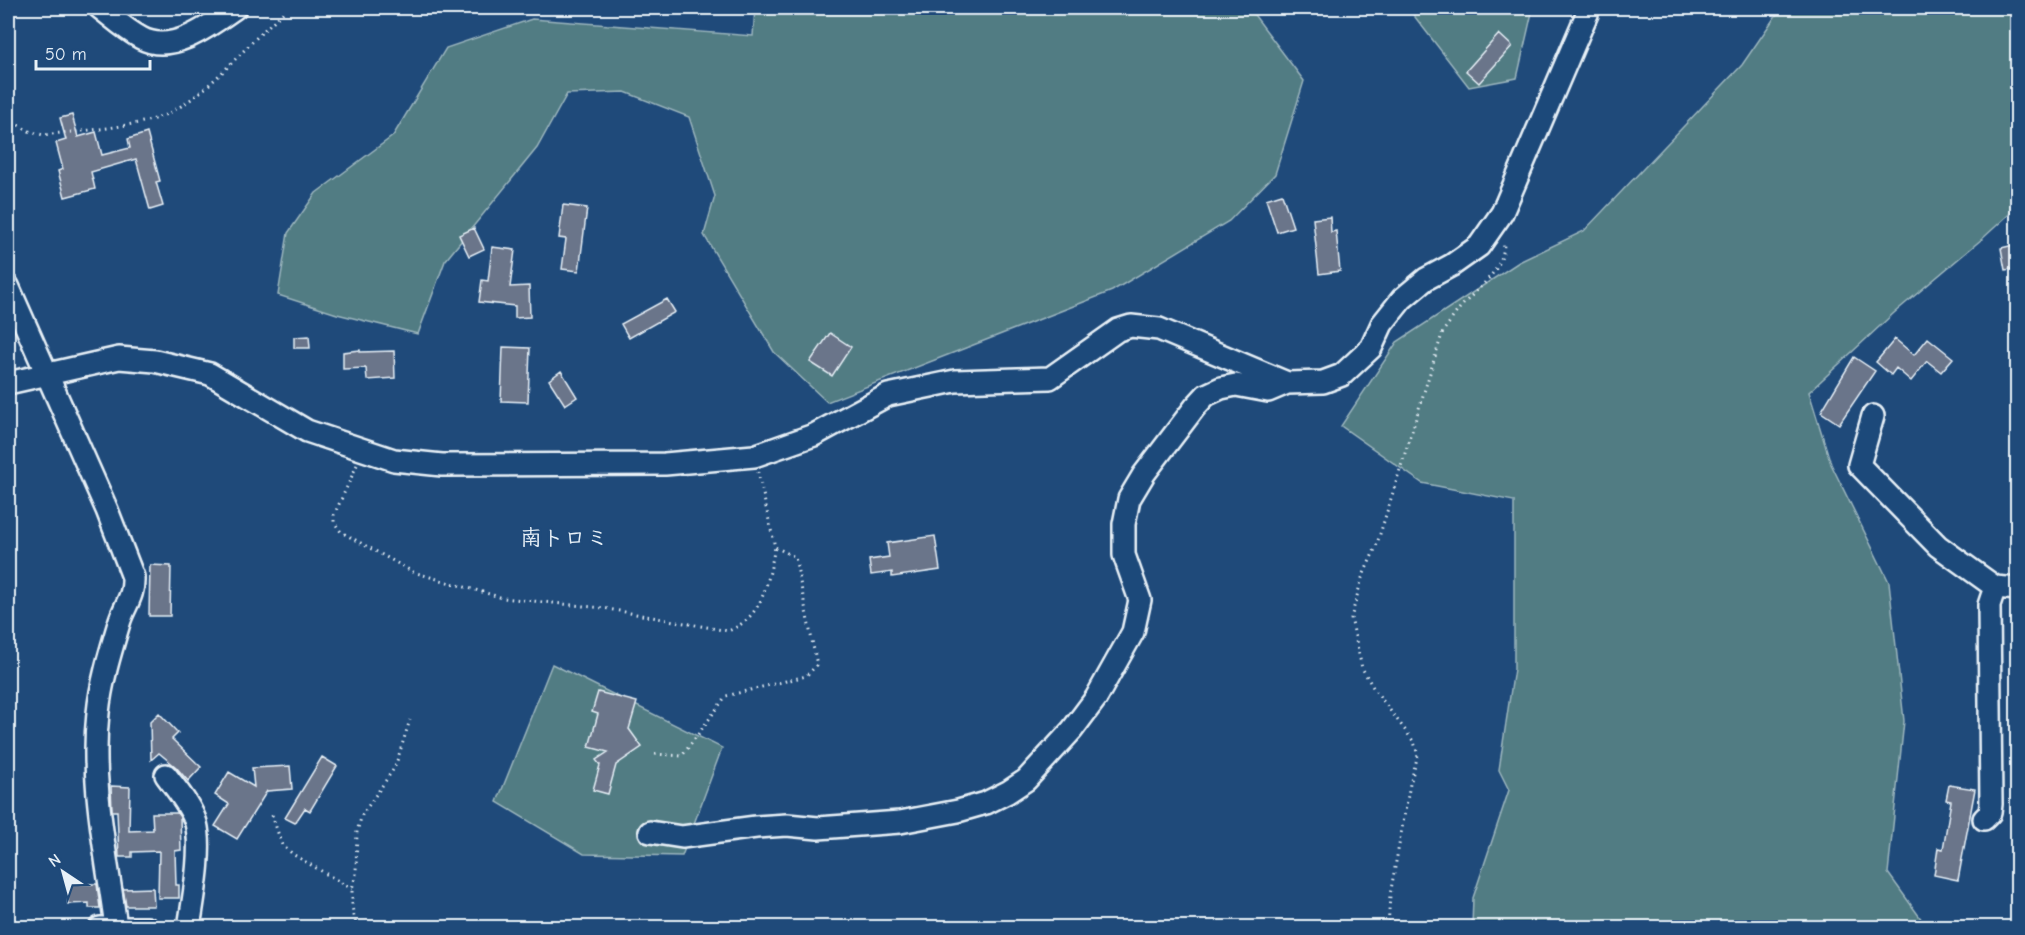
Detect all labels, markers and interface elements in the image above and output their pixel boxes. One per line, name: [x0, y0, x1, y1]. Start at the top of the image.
scale bar: [36, 33, 150, 71]
text: 50 m: [45, 44, 87, 65]
district label: 南トロミ: [520, 525, 608, 551]
north arrow: [33, 842, 93, 902]
text: N: [45, 850, 64, 871]

